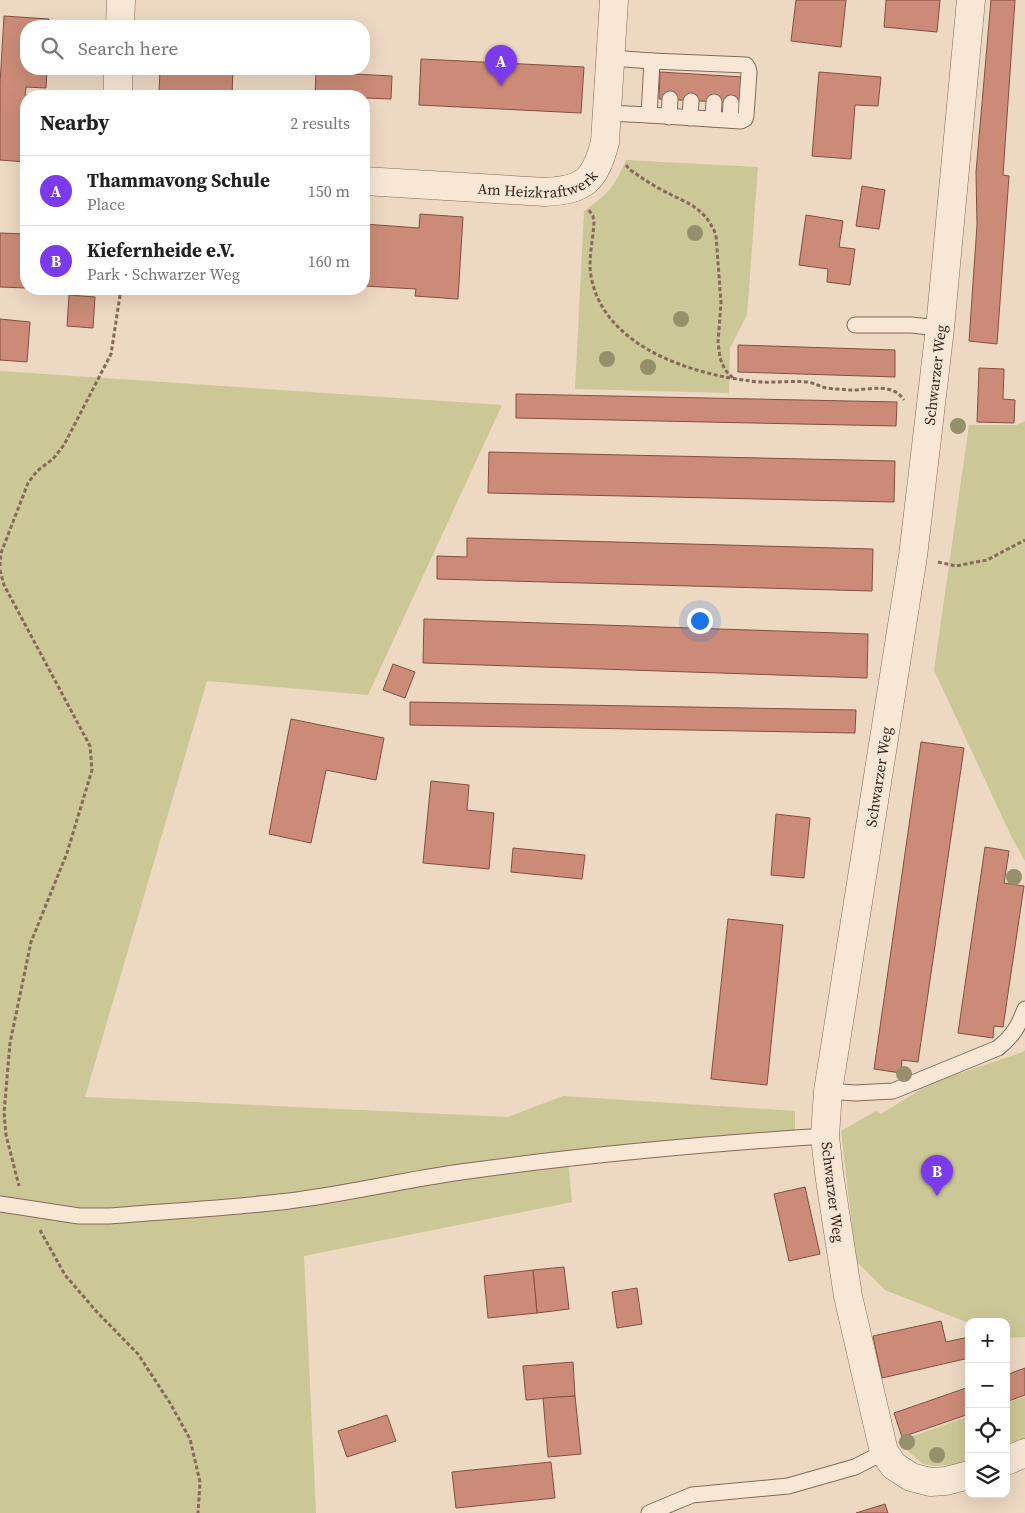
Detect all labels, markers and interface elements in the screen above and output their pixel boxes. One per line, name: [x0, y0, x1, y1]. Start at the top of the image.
search box: [20, 20, 370, 75]
icon: search: [38, 34, 66, 62]
text: Search here: [78, 35, 178, 61]
pin: A: [485, 45, 517, 86]
text: Nearby: [40, 108, 110, 137]
text: 2 results: [290, 112, 350, 134]
street label: Am Heizkraftwerk: [477, 165, 603, 203]
text: Thammavong Schule: [87, 167, 270, 193]
text: A: [51, 180, 61, 202]
text: 150 m: [308, 180, 350, 202]
text: Place: [87, 193, 125, 215]
text: Kiefernheide e.V.: [87, 237, 235, 263]
text: B: [51, 250, 61, 272]
text: 160 m: [308, 250, 350, 272]
text: Park · Schwarzer Weg: [87, 263, 240, 285]
street label: Schwarzer Weg: [918, 323, 951, 426]
your location: [687, 608, 713, 634]
street label: Schwarzer Weg: [860, 725, 896, 828]
street label: Schwarzer Weg: [816, 1140, 850, 1244]
pin: B: [921, 1155, 953, 1196]
map controls: [965, 1318, 1010, 1498]
button: +: [965, 1318, 1010, 1363]
button: −: [965, 1363, 1010, 1408]
button: locate: [965, 1408, 1010, 1453]
button: layers: [965, 1453, 1010, 1498]

